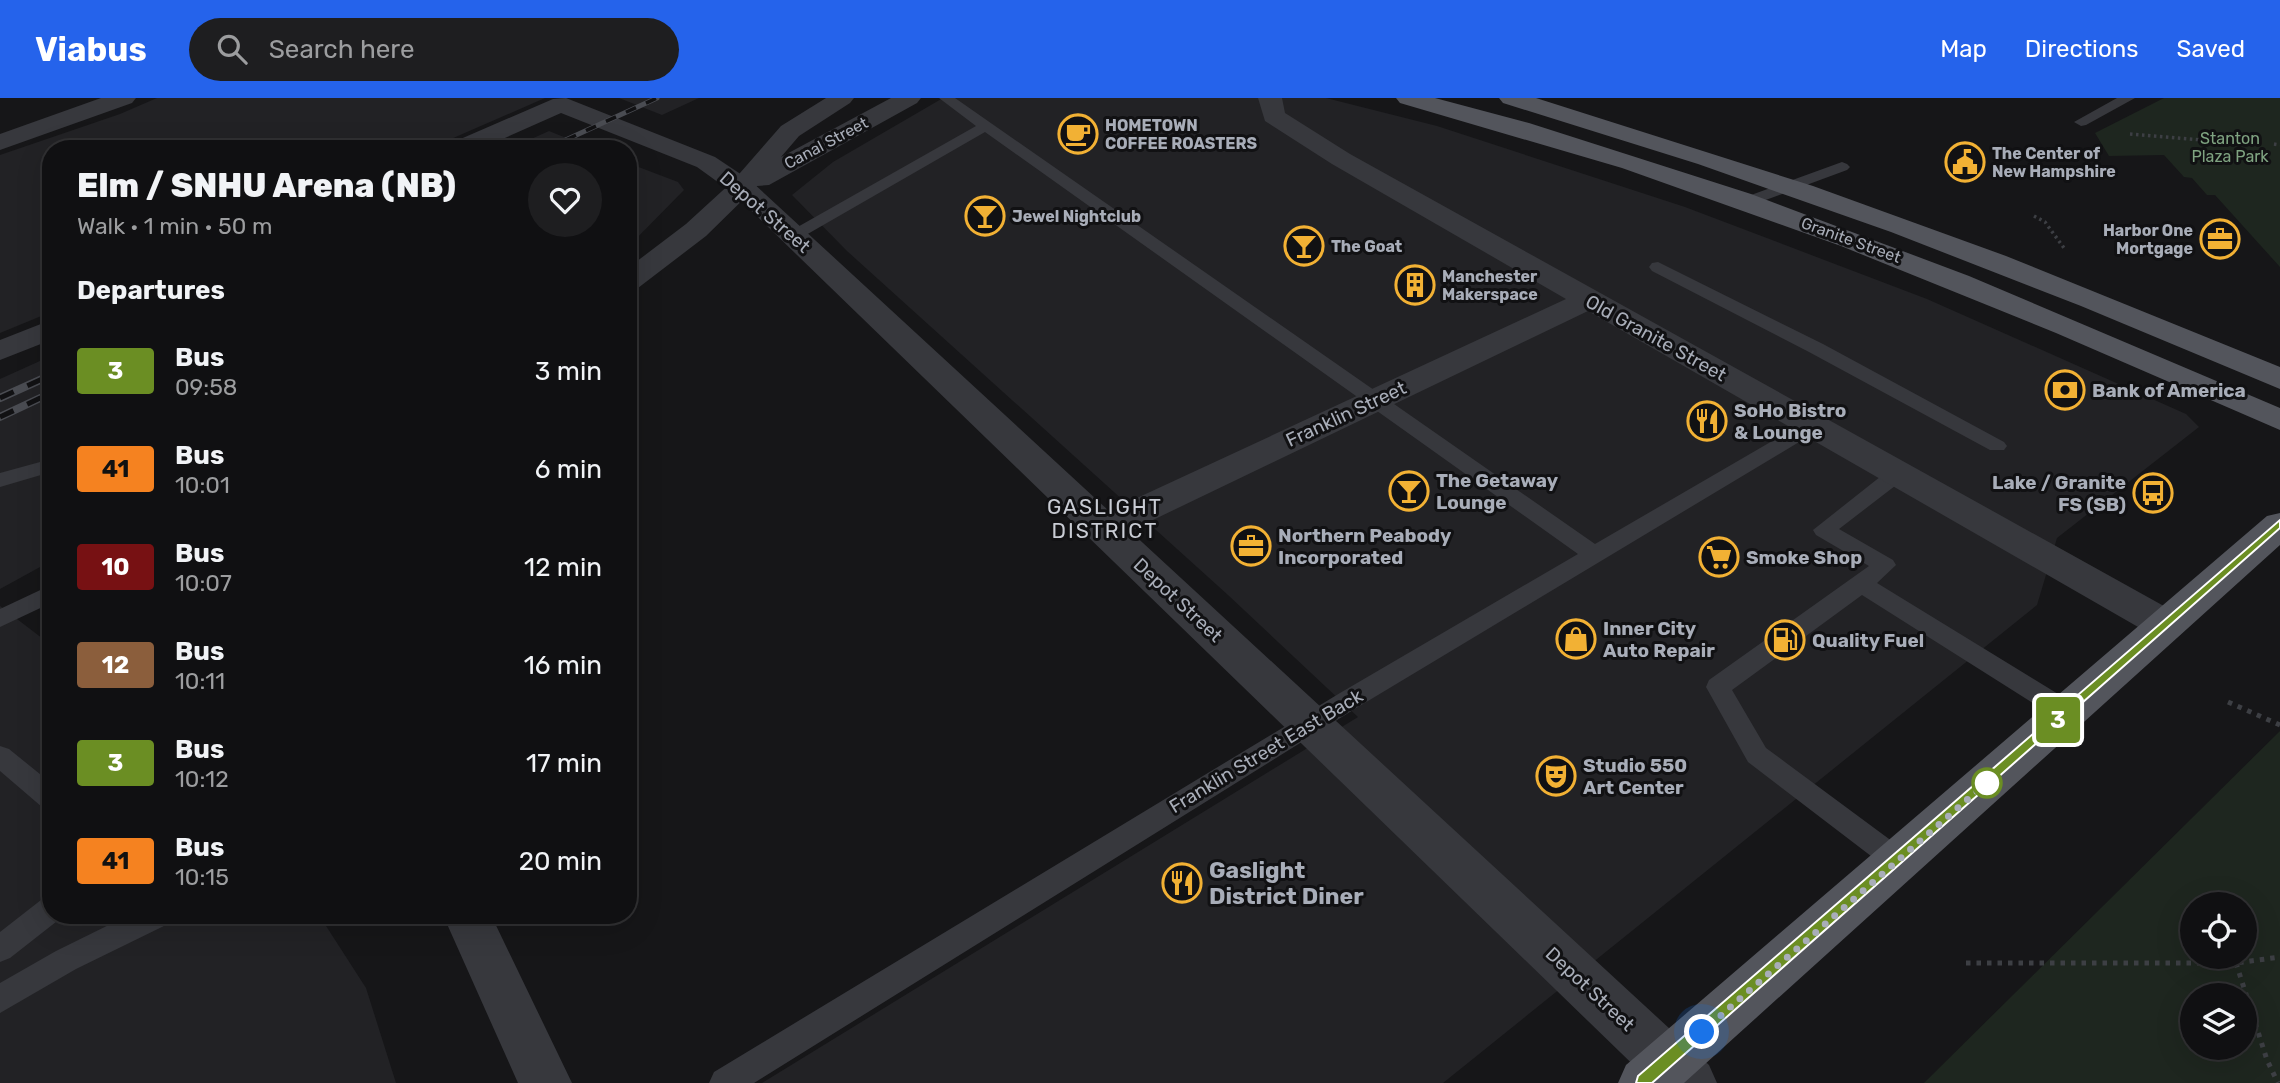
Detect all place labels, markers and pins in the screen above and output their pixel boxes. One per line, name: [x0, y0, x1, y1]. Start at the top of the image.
cafe icon: HOMETOWN COFFEE ROASTERS: [1057, 113, 1099, 155]
place label: HOMETOWN COFFEE ROASTERS: [1105, 116, 1258, 153]
public building icon: The Center of New Hampshire: [1944, 141, 1986, 183]
place label: The Center of New Hampshire: [1992, 144, 2116, 181]
bar icon: Jewel Nightclub: [964, 195, 1006, 237]
place label: Jewel Nightclub: [1012, 207, 1141, 226]
office icon: Harbor One Mortgage: [2199, 218, 2241, 260]
place label: Harbor One Mortgage: [2103, 221, 2193, 258]
bar icon: The Goat: [1283, 225, 1325, 267]
place label: The Goat: [1331, 237, 1403, 256]
building icon: Manchester Makerspace: [1394, 264, 1436, 306]
place label: Manchester Makerspace: [1442, 267, 1538, 304]
bank icon: Bank of America: [2044, 369, 2086, 411]
place label: Bank of America: [2092, 379, 2246, 402]
place label: SoHo Bistro & Lounge: [1734, 399, 1846, 444]
restaurant icon: SoHo Bistro & Lounge: [1686, 400, 1728, 442]
place label: The Getaway Lounge: [1436, 469, 1559, 514]
bar icon: The Getaway Lounge: [1388, 470, 1430, 512]
place label: Lake / Granite FS (SB): [1992, 471, 2126, 516]
bus stop icon: Lake / Granite FS (SB): [2132, 472, 2174, 514]
place label: Northern Peabody Incorporated: [1278, 524, 1452, 569]
office icon: Northern Peabody Incorporated: [1230, 525, 1272, 567]
supermarket icon: Smoke Shop: [1698, 536, 1740, 578]
place label: Smoke Shop: [1746, 546, 1862, 569]
place label: Inner City Auto Repair: [1603, 617, 1715, 662]
shop icon: Inner City Auto Repair: [1555, 618, 1597, 660]
fuel station icon: Quality Fuel: [1764, 619, 1806, 661]
place label: Quality Fuel: [1812, 629, 1924, 652]
place label: Studio 550 Art Center: [1583, 754, 1687, 799]
theatre icon: Studio 550 Art Center: [1535, 755, 1577, 797]
unlabelled marker: [1972, 768, 2002, 798]
place label: Gaslight District Diner: [1209, 856, 1364, 910]
restaurant icon: Gaslight District Diner: [1161, 862, 1203, 904]

